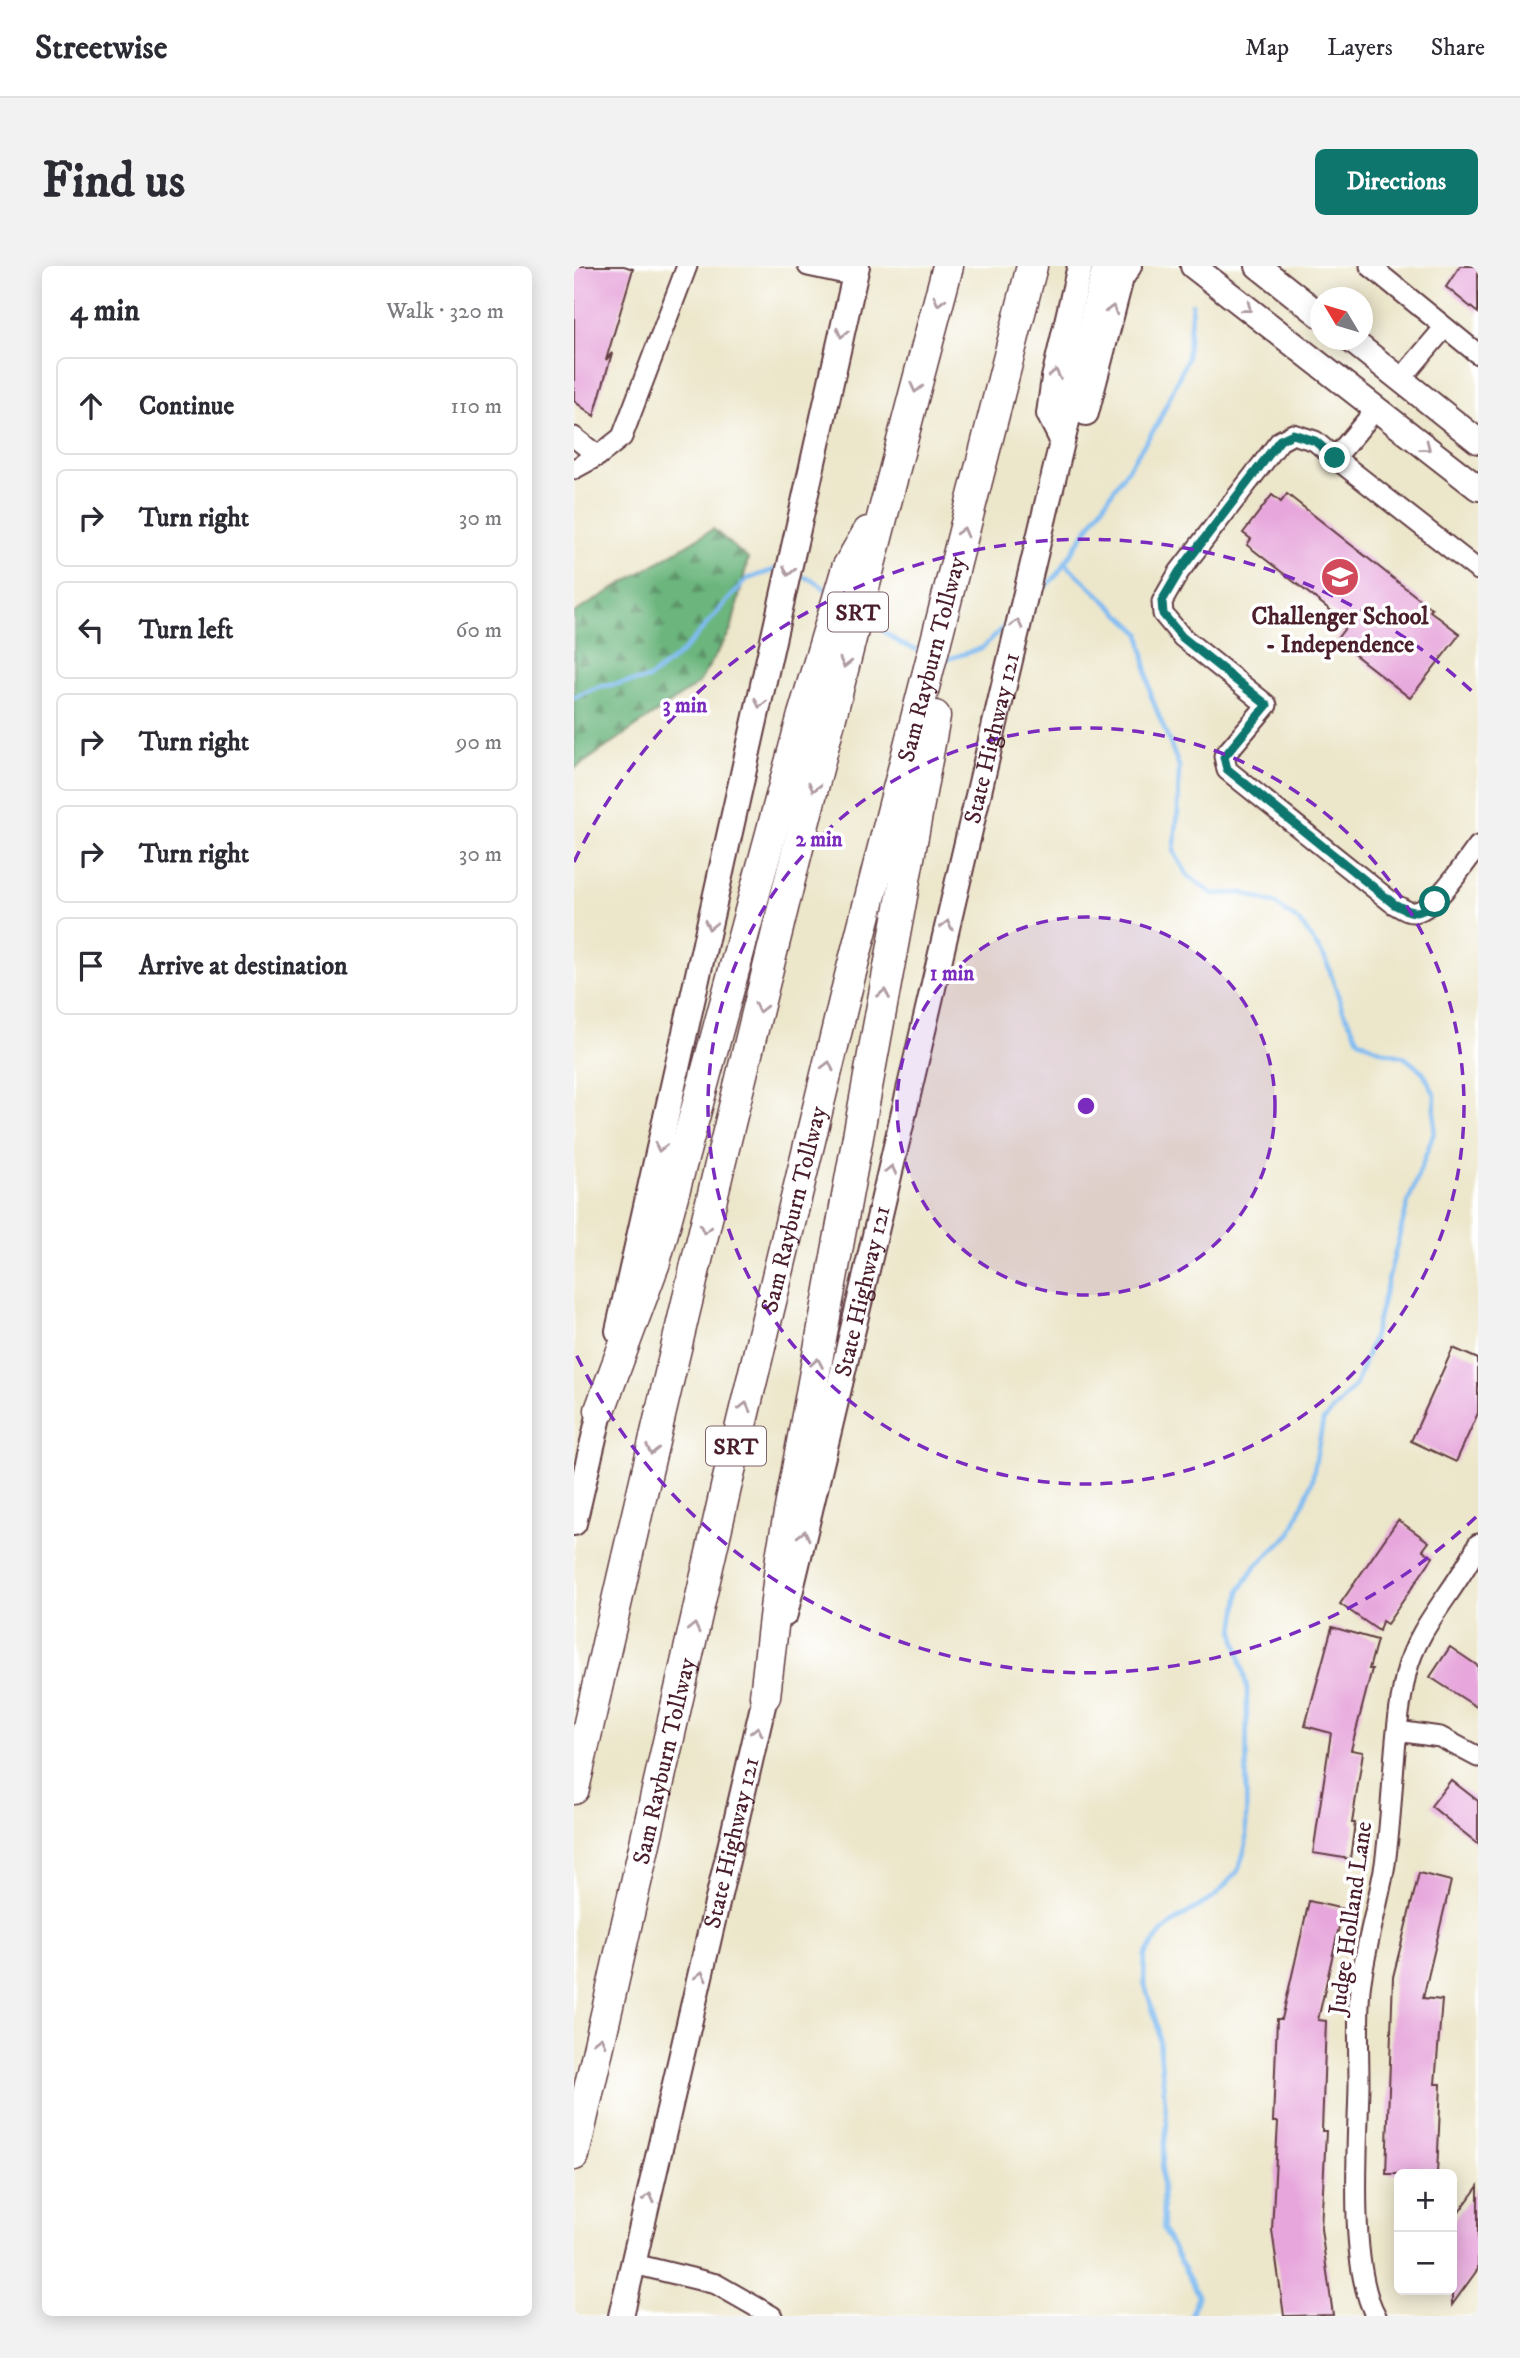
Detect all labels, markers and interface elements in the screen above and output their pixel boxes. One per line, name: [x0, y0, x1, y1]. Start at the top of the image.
text: Streetwise: [35, 28, 167, 69]
text: Map: [1245, 33, 1289, 63]
text: Layers: [1327, 33, 1393, 63]
text: Share: [1431, 33, 1485, 63]
button: Directions: [1315, 149, 1478, 215]
text: Find us: [42, 151, 185, 213]
north arrow: [1310, 287, 1373, 350]
text: 4 min: [70, 293, 140, 330]
one-way arrow: [933, 294, 947, 306]
text: Walk · 320 m: [386, 297, 504, 326]
one-way arrow: [1239, 299, 1252, 312]
one-way arrow: [1104, 304, 1118, 316]
one-way arrow: [836, 327, 851, 339]
one-way arrow: [1047, 368, 1062, 380]
one-way arrow: [910, 382, 924, 394]
icon: ahead: [72, 387, 110, 425]
text: Continue: [139, 390, 234, 423]
text: 110 m: [451, 392, 502, 421]
one-way arrow: [1419, 439, 1431, 452]
route end: [1319, 442, 1350, 473]
icon: right: [72, 499, 110, 537]
text: Turn right: [139, 502, 249, 535]
text: 30 m: [459, 504, 502, 533]
one-way arrow: [955, 526, 969, 538]
street label: Sam Rayburn Tollway: [891, 553, 973, 765]
school or university icon: Challenger School - Independence: [1319, 556, 1361, 598]
one-way arrow: [783, 565, 798, 577]
road number: SRT: [828, 592, 888, 632]
place label: Challenger School - Independence: [1251, 602, 1429, 660]
icon: left: [72, 611, 110, 649]
text: Turn left: [139, 614, 233, 647]
text: 60 m: [455, 616, 502, 645]
one-way arrow: [1009, 618, 1024, 630]
street label: State Highway 121: [958, 650, 1027, 827]
one-way arrow: [839, 657, 853, 669]
text: 3 min: [663, 693, 708, 719]
one-way arrow: [754, 697, 768, 709]
icon: right: [72, 723, 110, 761]
text: Turn right: [139, 726, 249, 759]
text: 90 m: [456, 728, 502, 757]
one-way arrow: [808, 781, 822, 793]
text: 2 min: [796, 827, 844, 853]
icon: right: [72, 835, 110, 873]
text: Turn right: [139, 838, 249, 871]
text: 30 m: [459, 840, 502, 869]
route start: [1419, 886, 1450, 917]
one-way arrow: [704, 919, 718, 931]
one-way arrow: [939, 919, 954, 931]
icon: arrive: [72, 947, 110, 985]
text: Arrive at destination: [139, 950, 348, 983]
text: 1 min: [930, 961, 975, 987]
one-way arrow: [876, 988, 891, 1000]
one-way arrow: [754, 1002, 768, 1014]
one-way arrow: [820, 1061, 834, 1073]
centre of rings: [1074, 1094, 1098, 1118]
street label: Sam Rayburn Tollway: [755, 1103, 834, 1316]
one-way arrow: [653, 1141, 668, 1153]
one-way arrow: [882, 1164, 897, 1176]
street label: State Highway 121: [828, 1203, 898, 1380]
one-way arrow: [699, 1223, 713, 1235]
one-way arrow: [808, 1357, 823, 1369]
one-way arrow: [737, 1401, 751, 1413]
road number: SRT: [706, 1427, 766, 1466]
one-way arrow: [646, 1444, 660, 1456]
one-way arrow: [796, 1529, 811, 1541]
one-way arrow: [685, 1622, 700, 1634]
street label: Sam Rayburn Tollway: [627, 1654, 703, 1868]
one-way arrow: [749, 1725, 763, 1737]
street label: State Highway 121: [698, 1754, 767, 1932]
street label: Judge Holland Lane: [1322, 1820, 1379, 2019]
one-way arrow: [692, 1970, 707, 1982]
one-way arrow: [592, 2035, 606, 2047]
map controls: [1394, 2169, 1457, 2295]
button: +: [1394, 2169, 1457, 2232]
one-way arrow: [641, 2192, 656, 2204]
button: −: [1394, 2232, 1457, 2295]

